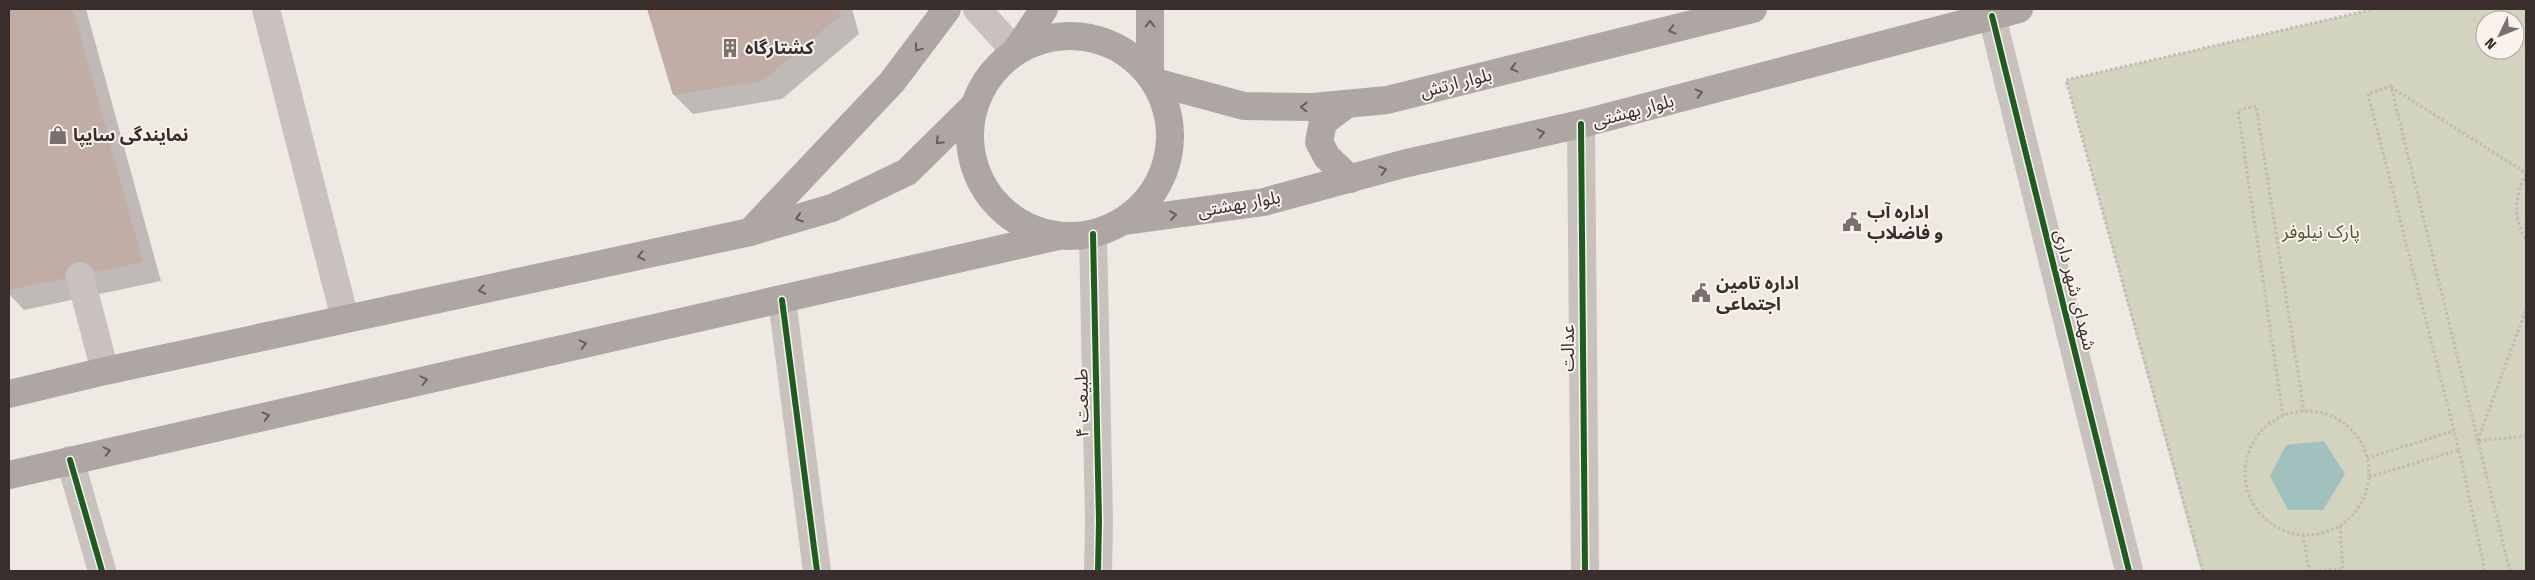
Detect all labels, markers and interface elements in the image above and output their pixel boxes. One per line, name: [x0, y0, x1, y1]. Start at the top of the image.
north arrow: [2475, 10, 2525, 60]
one-way arrow: [1145, 19, 1155, 27]
one-way arrow: [1668, 24, 1677, 35]
text: N: [2481, 34, 2500, 53]
building icon: کشتارگاه: [719, 37, 741, 59]
place label: کشتارگاه: [745, 37, 814, 59]
one-way arrow: [915, 42, 923, 51]
one-way arrow: [1510, 62, 1519, 73]
street label: بلوار ارتش: [1418, 63, 1494, 103]
one-way arrow: [1694, 89, 1702, 99]
street label: بلوار بهشتی: [1590, 90, 1676, 132]
one-way arrow: [1299, 102, 1307, 112]
shop icon: نمایندگی سایپا: [47, 124, 69, 146]
place label: نمایندگی سایپا: [73, 124, 189, 147]
one-way arrow: [1537, 128, 1546, 139]
one-way arrow: [936, 135, 945, 144]
one-way arrow: [1378, 165, 1387, 175]
street label: بلوار بهشتی: [1196, 186, 1282, 222]
place label: اداره آب و فاضلاب: [1867, 201, 1943, 244]
one-way arrow: [1170, 210, 1178, 221]
public building icon: اداره آب و فاضلاب: [1841, 211, 1863, 233]
one-way arrow: [795, 212, 803, 222]
park label: پارک نیلوفر: [2281, 221, 2360, 243]
street label: شهدای شهر داری: [2049, 227, 2101, 353]
one-way arrow: [636, 250, 645, 261]
place label: اداره تامین اجتماعی: [1716, 272, 1799, 315]
public building icon: اداره تامین اجتماعی: [1690, 282, 1712, 304]
one-way arrow: [478, 284, 487, 295]
street label: عدالت: [1557, 324, 1579, 372]
one-way arrow: [578, 339, 587, 350]
street label: طبیعت ۴: [1070, 368, 1094, 438]
one-way arrow: [420, 375, 429, 386]
one-way arrow: [261, 411, 270, 422]
one-way arrow: [103, 446, 112, 457]

